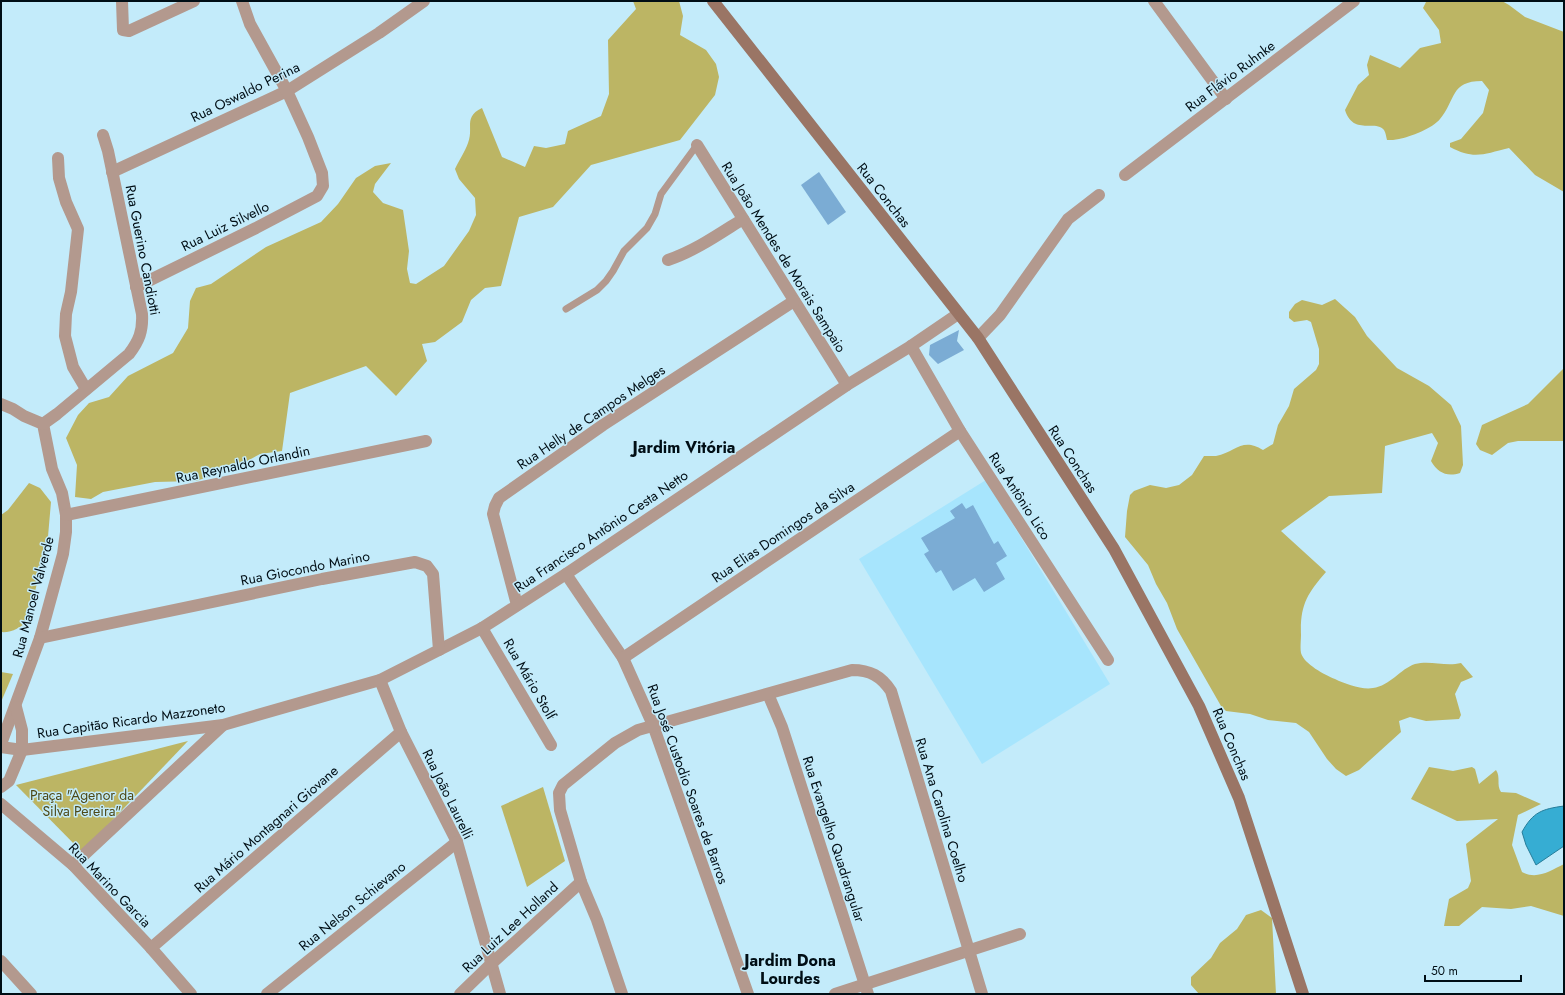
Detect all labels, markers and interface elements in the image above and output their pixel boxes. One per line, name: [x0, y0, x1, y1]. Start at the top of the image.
street label: Rua Flávio Ruhnke: [1181, 36, 1279, 116]
street label: Rua Oswaldo Perina: [187, 57, 303, 127]
street label: Rua João Mendes de Morais Sampaio: [717, 158, 851, 356]
street label: Rua Conchas: [852, 158, 916, 232]
street label: Rua Guerino Candiotti: [121, 183, 165, 317]
street label: Rua Luiz Silvello: [178, 196, 273, 256]
street label: Rua Helly de Campos Melges: [513, 360, 669, 474]
street label: Rua Conchas: [1044, 421, 1103, 497]
district label: Jardim Vitória: [629, 436, 736, 459]
street label: Rua Reynaldo Orlandin: [174, 440, 312, 488]
street label: Rua Antônio Lico: [984, 448, 1056, 544]
street label: Rua Francisco Antônio Cesta Netto: [510, 465, 692, 597]
street label: Rua Elias Domingos da Silva: [708, 477, 858, 587]
street label: Rua Manoel Valverde: [7, 534, 59, 660]
street label: Rua Giocondo Marino: [239, 546, 372, 590]
street label: Rua Mário Stolf: [499, 635, 562, 724]
street label: Rua José Custodio Soares de Barros: [642, 681, 734, 887]
street label: Rua Capitão Ricardo Mazzoneto: [36, 697, 227, 743]
street label: Rua Conchas: [1208, 705, 1256, 784]
street label: Rua Ana Carolina Coelho: [911, 735, 974, 885]
street label: Rua João Laurelli: [418, 746, 478, 842]
street label: Rua Evangelho Quadrangular: [798, 753, 870, 925]
street label: Rua Mário Montagnari Giovane: [190, 761, 342, 897]
park label: Praça "Agenor da Silva Pereira": [30, 785, 134, 821]
street label: Rua Marino Garcia: [64, 838, 156, 932]
street label: Rua Nelson Schievano: [294, 856, 410, 955]
street label: Rua Luiz Lee Holland: [458, 877, 562, 977]
district label: Jardim Dona Lourdes: [741, 949, 836, 990]
scale bar: [1425, 957, 1521, 983]
text: 50 m: [1431, 962, 1458, 980]

